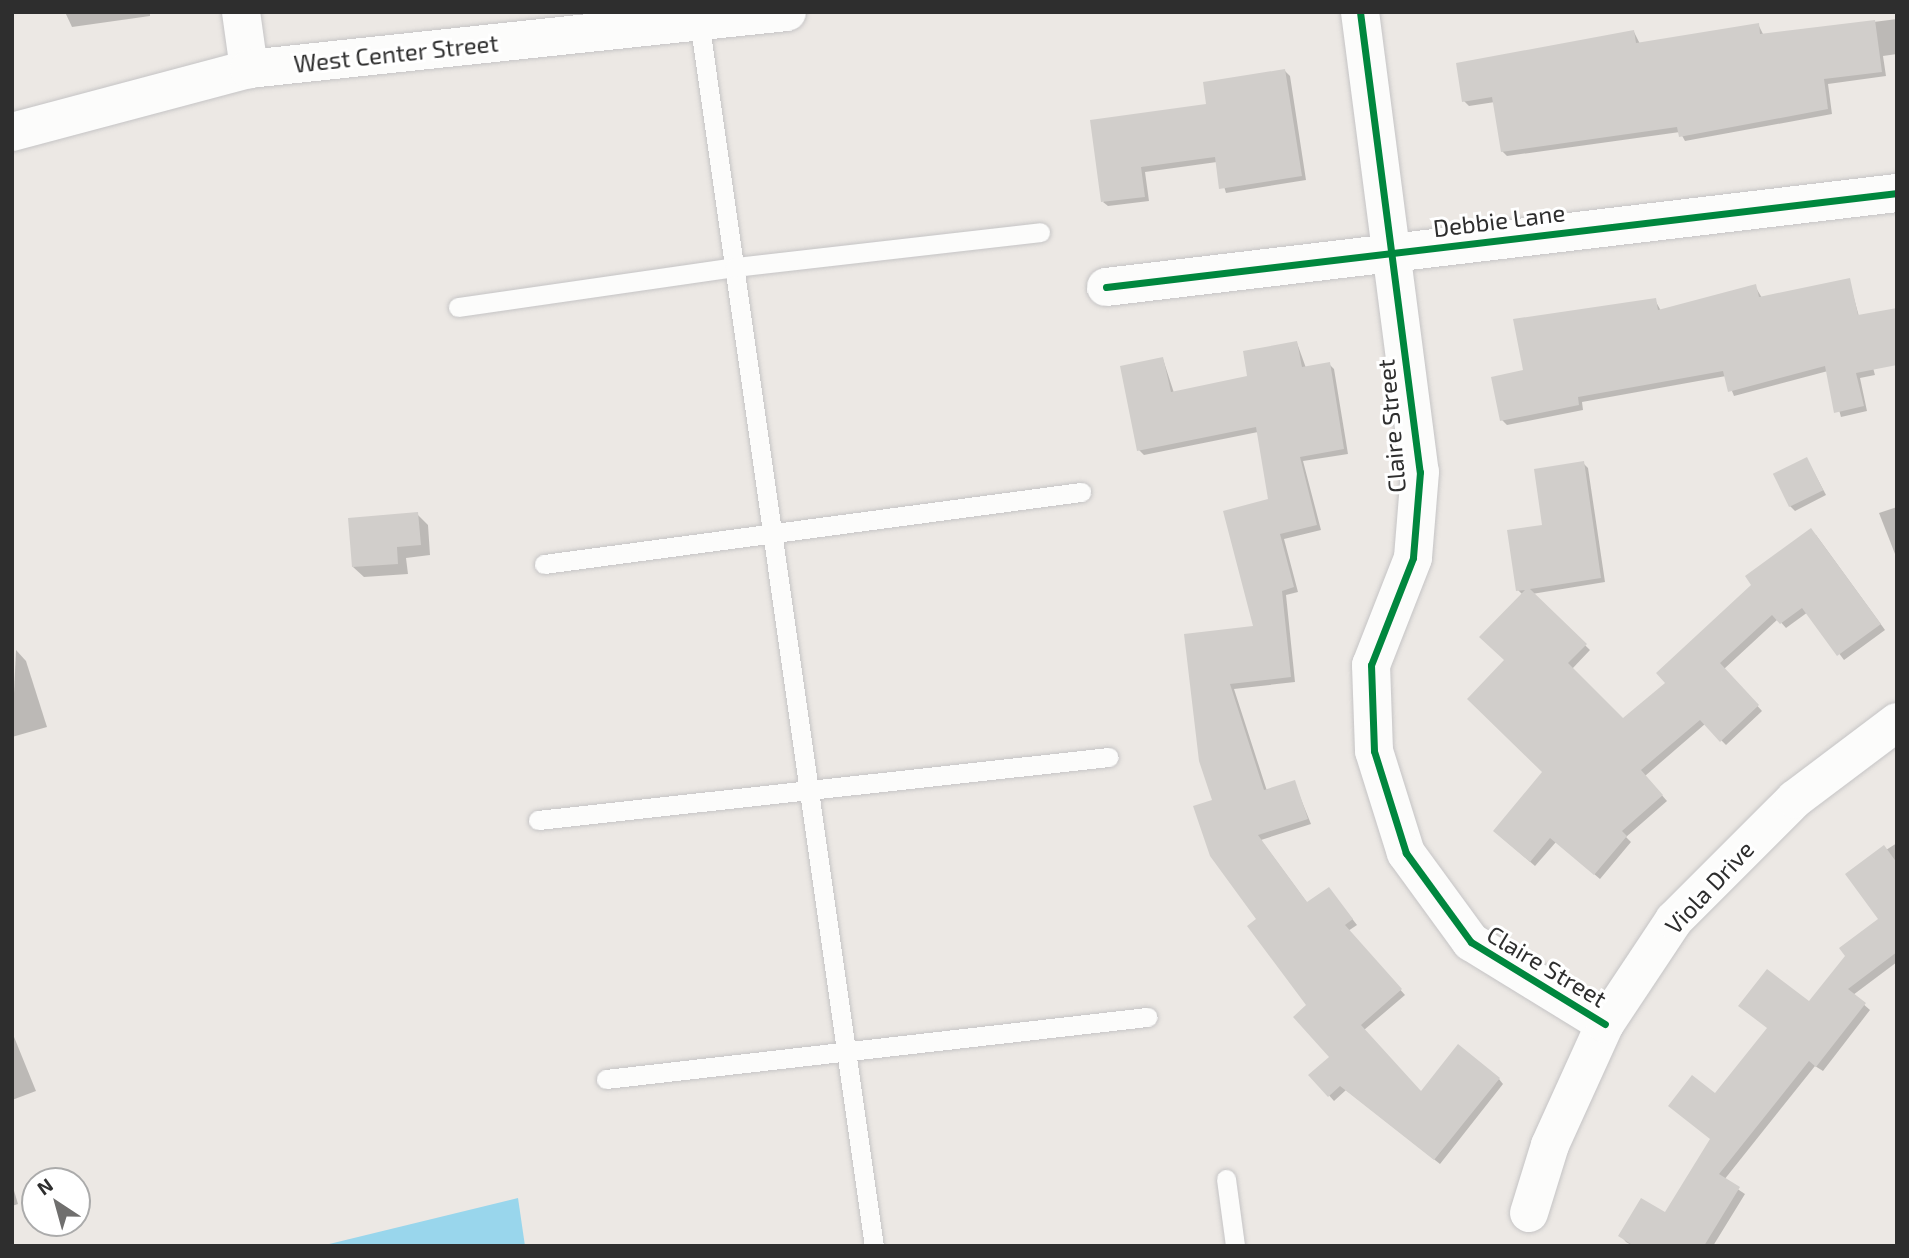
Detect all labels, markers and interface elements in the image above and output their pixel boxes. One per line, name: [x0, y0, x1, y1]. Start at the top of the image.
street label: West Center Street: [292, 28, 500, 78]
street label: Debbie Lane: [1431, 198, 1567, 242]
street label: Claire Street: [1371, 358, 1411, 494]
street label: Viola Drive: [1659, 834, 1759, 940]
street label: Claire Street: [1482, 919, 1612, 1013]
north arrow: [21, 1167, 91, 1237]
text: N: [32, 1173, 57, 1200]

